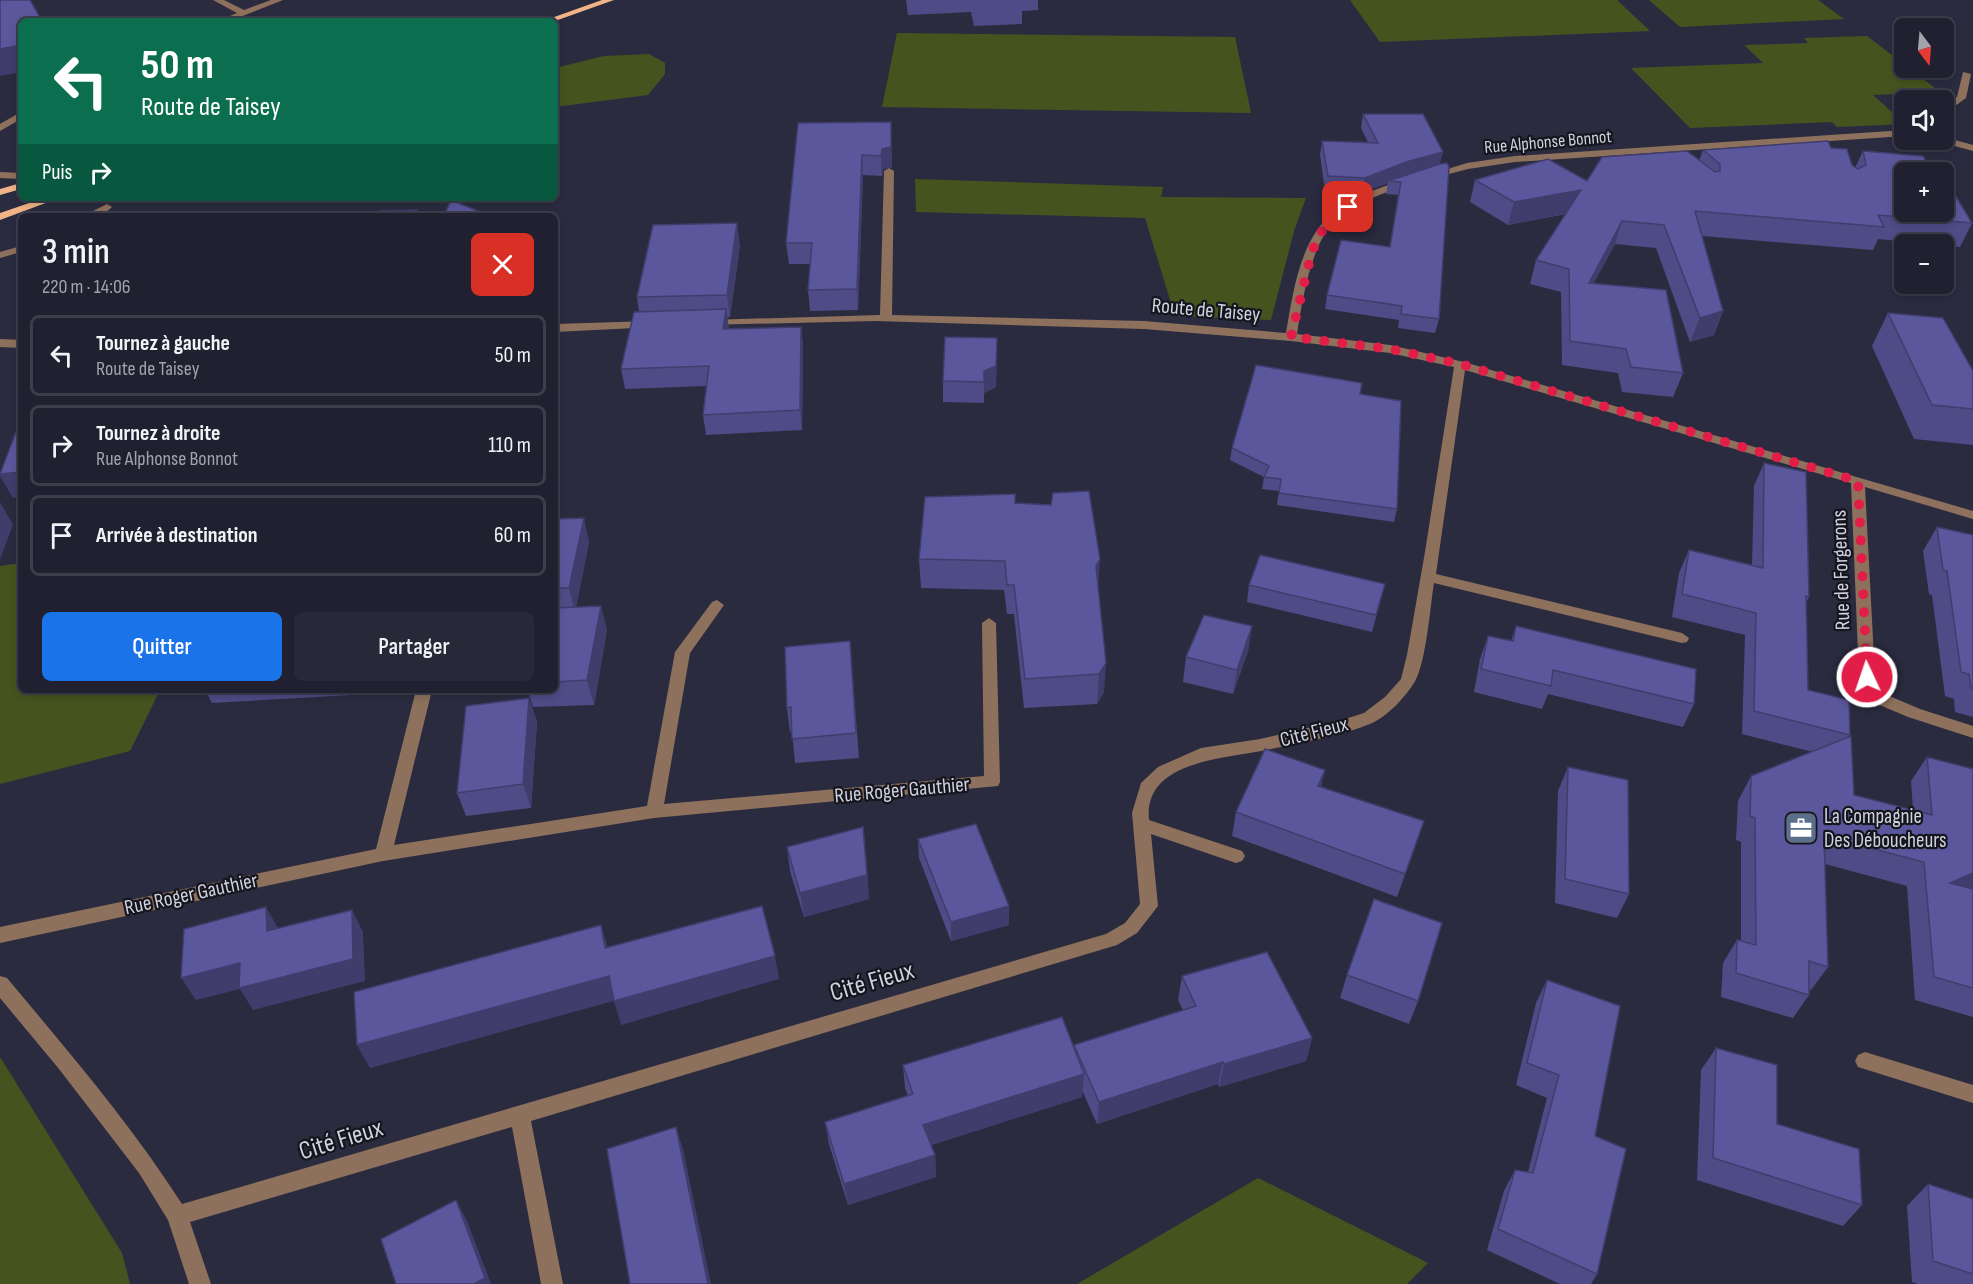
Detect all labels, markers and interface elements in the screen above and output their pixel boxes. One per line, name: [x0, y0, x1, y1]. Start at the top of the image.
north arrow: [1894, 18, 1954, 78]
map controls: [1894, 18, 1954, 294]
text: 50 m: [141, 40, 214, 91]
icon: left: [42, 42, 120, 120]
button: sound: [1894, 90, 1954, 150]
text: Route de Taisey: [141, 91, 281, 123]
street label: Rue Alphonse Bonnot: [1483, 126, 1613, 158]
icon: right: [84, 156, 117, 189]
text: Puis: [42, 159, 72, 186]
button: +: [1894, 162, 1954, 222]
pin: [1322, 181, 1373, 232]
icon: arrive: [1331, 190, 1364, 223]
text: 3 min: [42, 231, 110, 274]
button: close: [471, 233, 534, 296]
button: −: [1894, 234, 1954, 294]
text: 220 m · 14:06: [42, 275, 131, 299]
street label: Route de Taisey: [1151, 293, 1261, 327]
text: Tournez à gauche: [96, 330, 230, 357]
icon: left: [45, 339, 78, 372]
text: 50 m: [495, 342, 531, 369]
text: Route de Taisey: [96, 357, 199, 381]
text: Tournez à droite: [96, 420, 221, 447]
icon: right: [45, 429, 78, 462]
text: 110 m: [488, 432, 531, 459]
text: Rue Alphonse Bonnot: [96, 447, 238, 471]
street label: Rue de Forgerons: [1826, 509, 1856, 631]
icon: arrive: [45, 519, 78, 552]
text: Arrivée à destination: [96, 522, 258, 549]
text: 60 m: [494, 522, 531, 549]
button: Quitter: [42, 612, 282, 681]
button: Partager: [294, 612, 534, 681]
position arrow: [1835, 645, 1899, 709]
street label: Cité Fieux: [1277, 711, 1351, 753]
street label: Rue Roger Gauthier: [833, 772, 971, 808]
place label: La Compagnie Des Déboucheurs: [1824, 804, 1947, 853]
office icon: La Compagnie Des Déboucheurs: [1783, 810, 1819, 846]
street label: Rue Roger Gauthier: [122, 868, 260, 920]
street label: Cité Fieux: [826, 955, 918, 1009]
street label: Cité Fieux: [295, 1113, 387, 1167]

